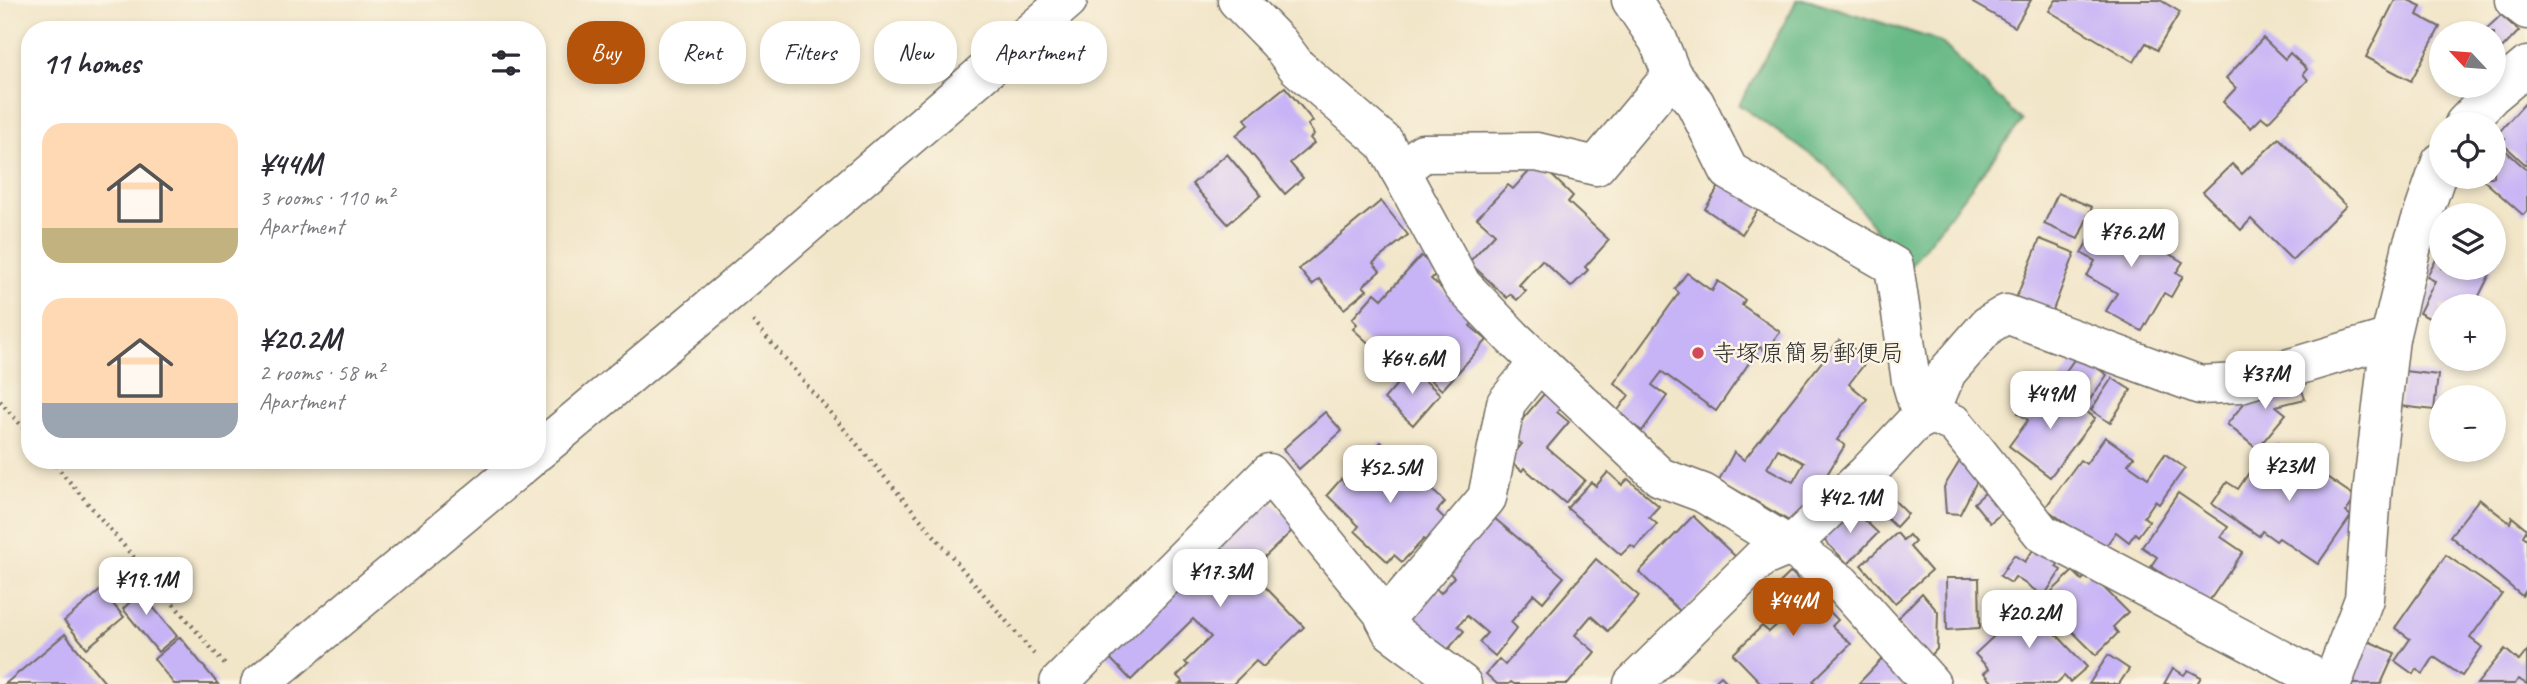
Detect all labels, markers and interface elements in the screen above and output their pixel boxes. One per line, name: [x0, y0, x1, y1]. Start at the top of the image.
chip: Buy: [567, 21, 645, 84]
chip: Rent: [659, 21, 746, 84]
chip: Filters: [760, 21, 860, 84]
chip: New: [874, 21, 957, 84]
chip: Apartment: [971, 21, 1107, 84]
north arrow: [2429, 21, 2506, 98]
map controls: [2429, 21, 2506, 462]
text: 11 homes: [42, 44, 140, 82]
icon: filters: [487, 44, 525, 82]
button: locate: [2429, 112, 2506, 189]
text: ¥44M: [259, 145, 321, 183]
icon: home: [98, 151, 182, 235]
text: 3 rooms · 110 m²: [259, 183, 394, 212]
button: layers: [2429, 203, 2506, 280]
pin: ¥76.2M: [2074, 210, 2188, 269]
text: Apartment: [259, 212, 344, 241]
text: ¥76.2M: [2099, 217, 2163, 246]
button: +: [2429, 294, 2506, 371]
text: ¥20.2M: [259, 320, 341, 358]
icon: home: [98, 326, 182, 410]
pin: ¥64.6M: [1355, 336, 1469, 396]
place label: 寺塚原簡易郵便局: [1712, 338, 1904, 368]
text: ¥64.6M: [1380, 344, 1444, 373]
marker: 寺塚原簡易郵便局: [1690, 345, 1706, 361]
pin: ¥37M: [2224, 352, 2306, 411]
text: 2 rooms · 58 m²: [259, 358, 383, 387]
text: ¥37M: [2241, 359, 2289, 388]
pin: ¥49M: [2009, 372, 2091, 431]
text: ¥49M: [2026, 379, 2074, 408]
button: −: [2429, 385, 2506, 462]
text: Apartment: [259, 387, 344, 416]
pin: ¥23M: [2248, 444, 2330, 503]
pin: ¥52.5M: [1333, 446, 1447, 505]
text: ¥23M: [2265, 451, 2313, 480]
text: ¥52.5M: [1359, 453, 1421, 482]
pin: ¥42.1M: [1793, 476, 1907, 535]
text: ¥42.1M: [1819, 483, 1881, 512]
pin: ¥17.3M: [1163, 550, 1277, 609]
text: ¥17.3M: [1189, 557, 1251, 586]
pin: ¥19.1M: [89, 558, 203, 617]
text: ¥19.1M: [115, 565, 177, 594]
pin: ¥44M: [1752, 578, 1834, 638]
text: ¥44M: [1769, 586, 1817, 615]
pin: ¥20.2M: [1972, 590, 2086, 650]
text: ¥20.2M: [1998, 598, 2060, 627]

